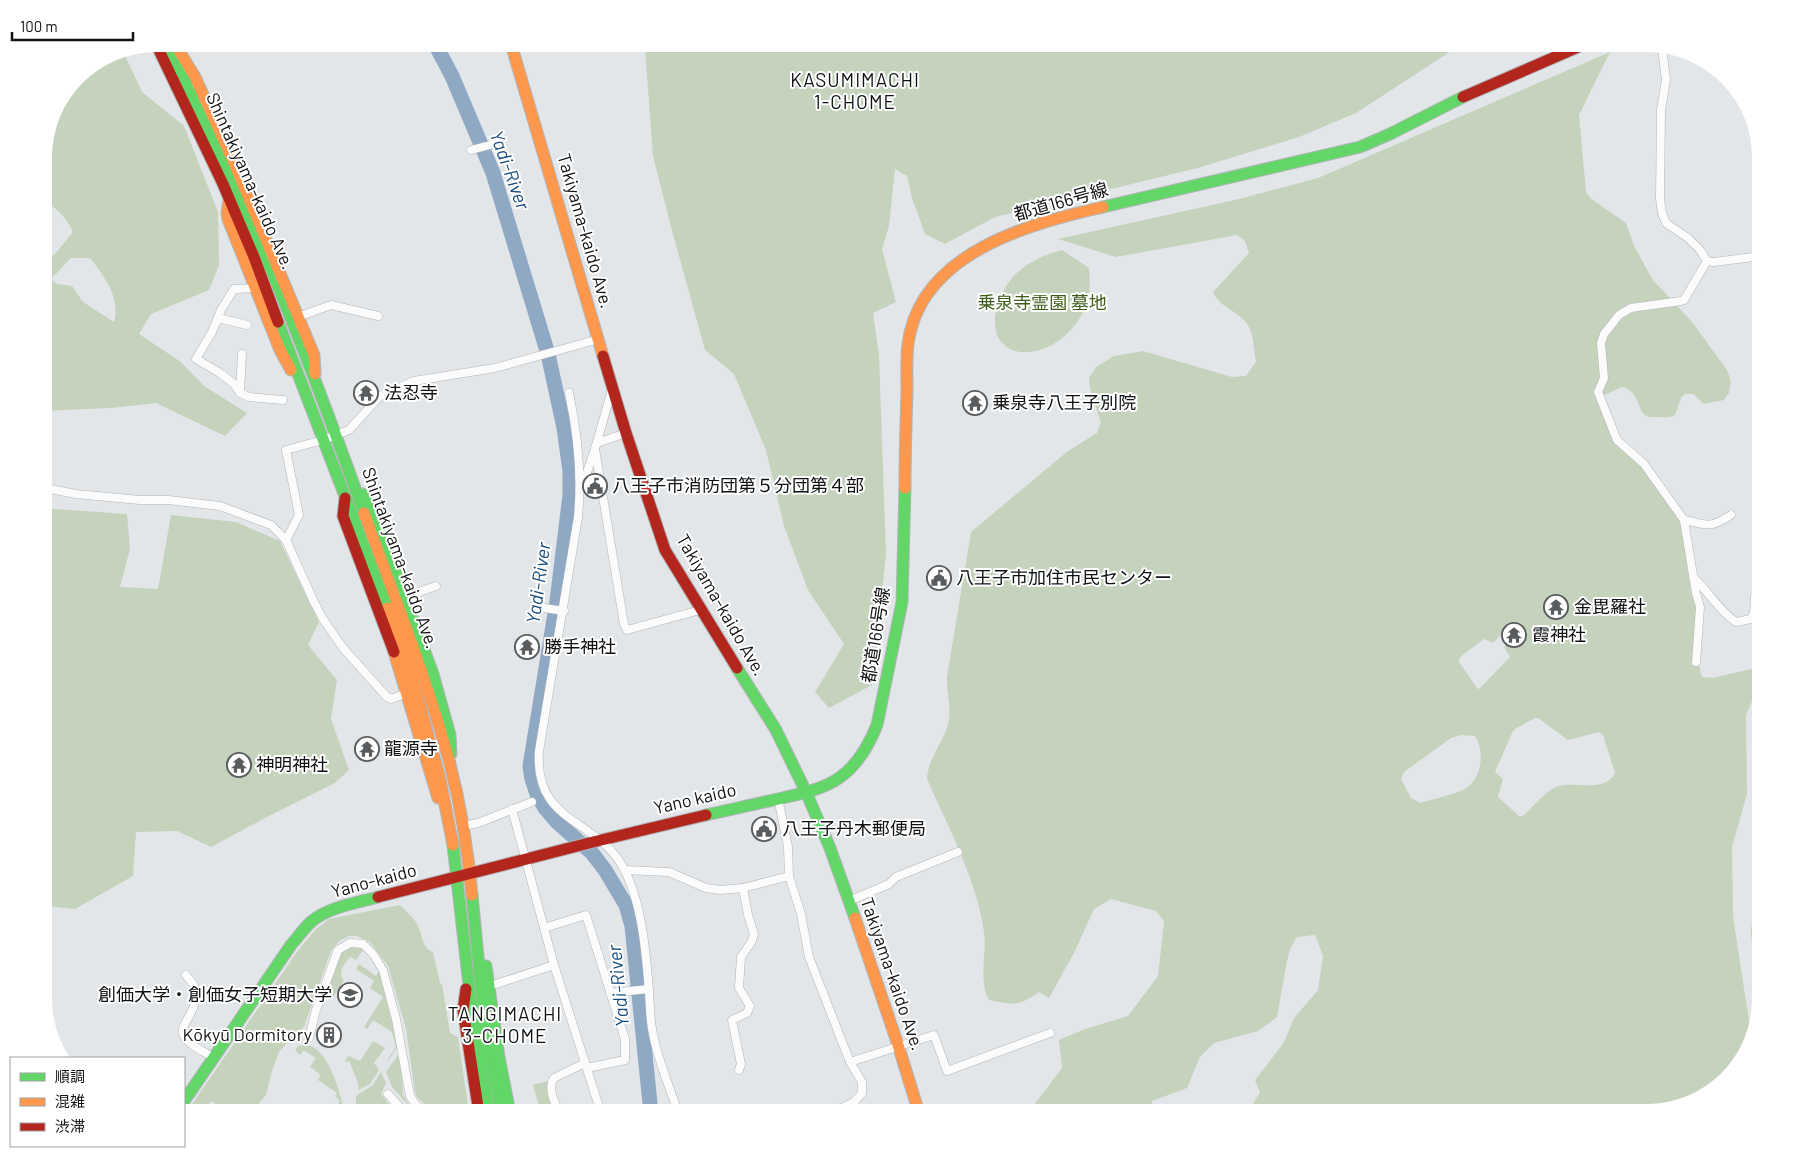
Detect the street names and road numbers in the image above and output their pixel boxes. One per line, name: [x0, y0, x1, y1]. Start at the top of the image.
street label: Shintakiyama-kaido Ave.: [202, 89, 300, 272]
street label: Takiyama-kaido Ave.: [553, 151, 619, 311]
street label: 都道166号線: [1011, 177, 1110, 225]
street label: Shintakiyama-kaido Ave.: [358, 464, 444, 651]
street label: Takiyama-kaido Ave.: [672, 530, 771, 679]
street label: 都道166号線: [857, 585, 893, 684]
street label: Yano kaido: [651, 778, 738, 818]
street label: Yano-kaido: [329, 858, 419, 902]
street label: Takiyama-kaido Ave.: [856, 894, 929, 1053]

